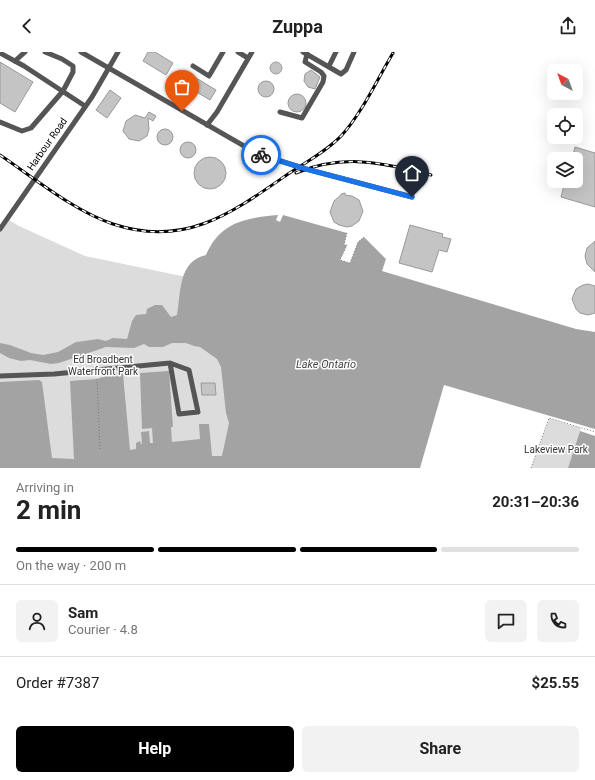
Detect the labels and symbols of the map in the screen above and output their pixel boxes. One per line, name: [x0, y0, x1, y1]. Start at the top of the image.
north arrow: [547, 64, 583, 100]
pin: [165, 70, 199, 111]
street label: Harbour Road: [25, 116, 69, 172]
courier: [241, 135, 281, 175]
pin: [395, 156, 429, 197]
park label: Ed Broadbent Waterfront Park: [68, 354, 139, 377]
water label: Lake Ontario: [296, 358, 356, 371]
park label: Lakeview Park: [524, 444, 589, 455]

